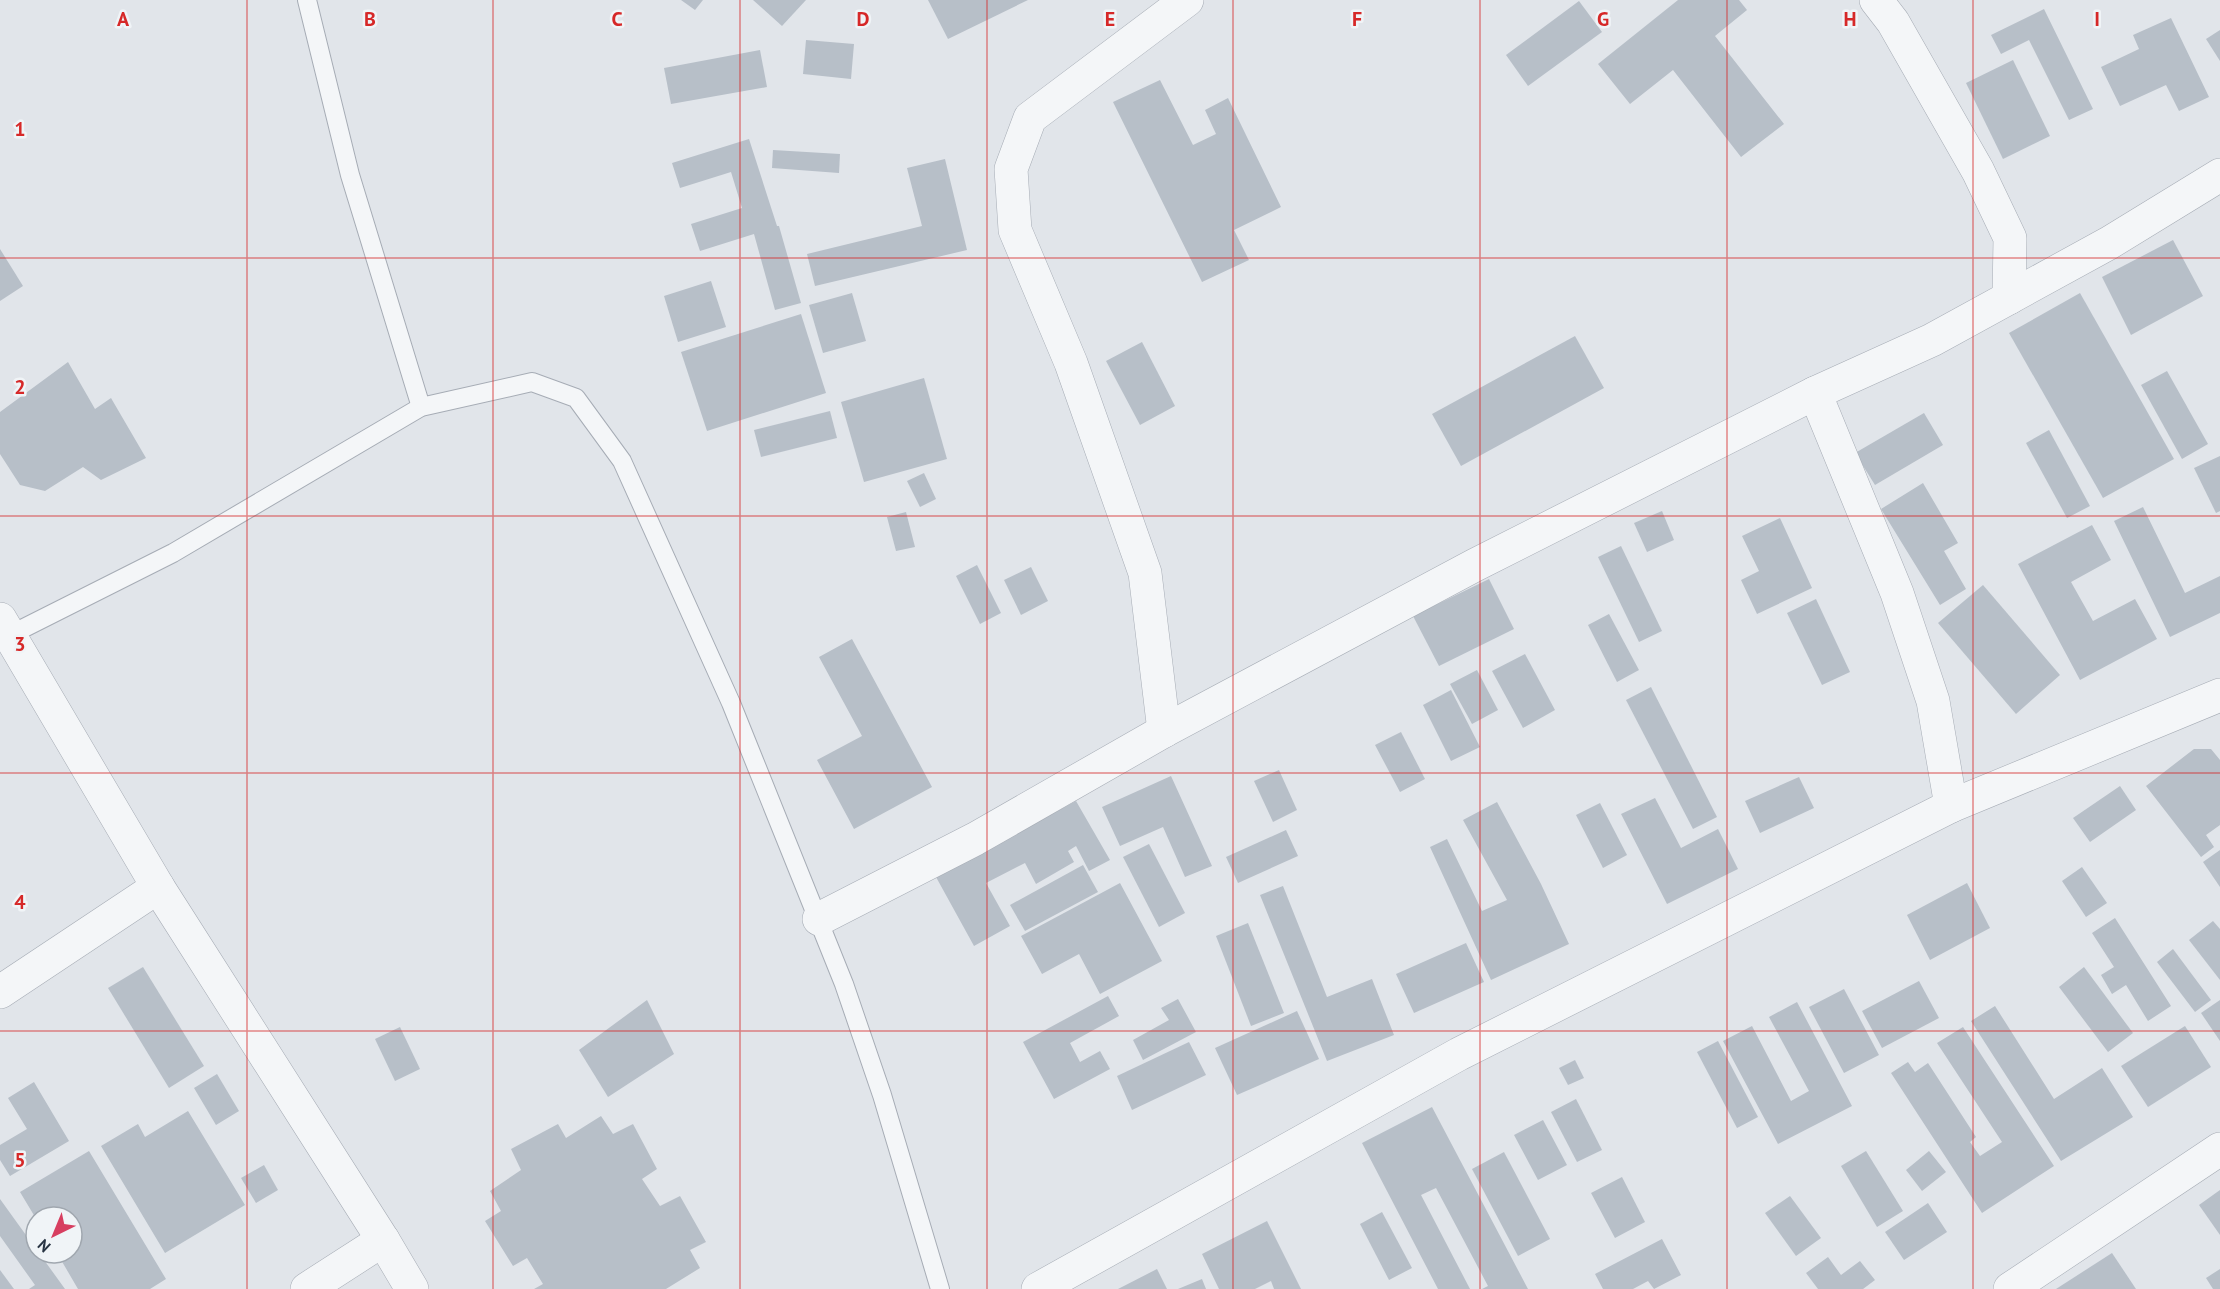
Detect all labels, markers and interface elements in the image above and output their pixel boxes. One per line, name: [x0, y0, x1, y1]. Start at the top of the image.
text: A: [117, 6, 130, 32]
text: B: [364, 6, 376, 32]
text: C: [611, 6, 623, 32]
text: D: [857, 6, 870, 32]
text: E: [1105, 6, 1115, 32]
text: F: [1352, 6, 1362, 32]
text: G: [1597, 6, 1609, 32]
text: H: [1843, 6, 1857, 32]
text: I: [2094, 6, 2100, 32]
text: 1: [14, 116, 26, 142]
text: 2: [14, 374, 26, 400]
text: 3: [14, 631, 26, 657]
text: 4: [14, 889, 26, 915]
text: 5: [14, 1147, 26, 1173]
north arrow: [24, 1205, 84, 1265]
text: N: [33, 1235, 54, 1257]

